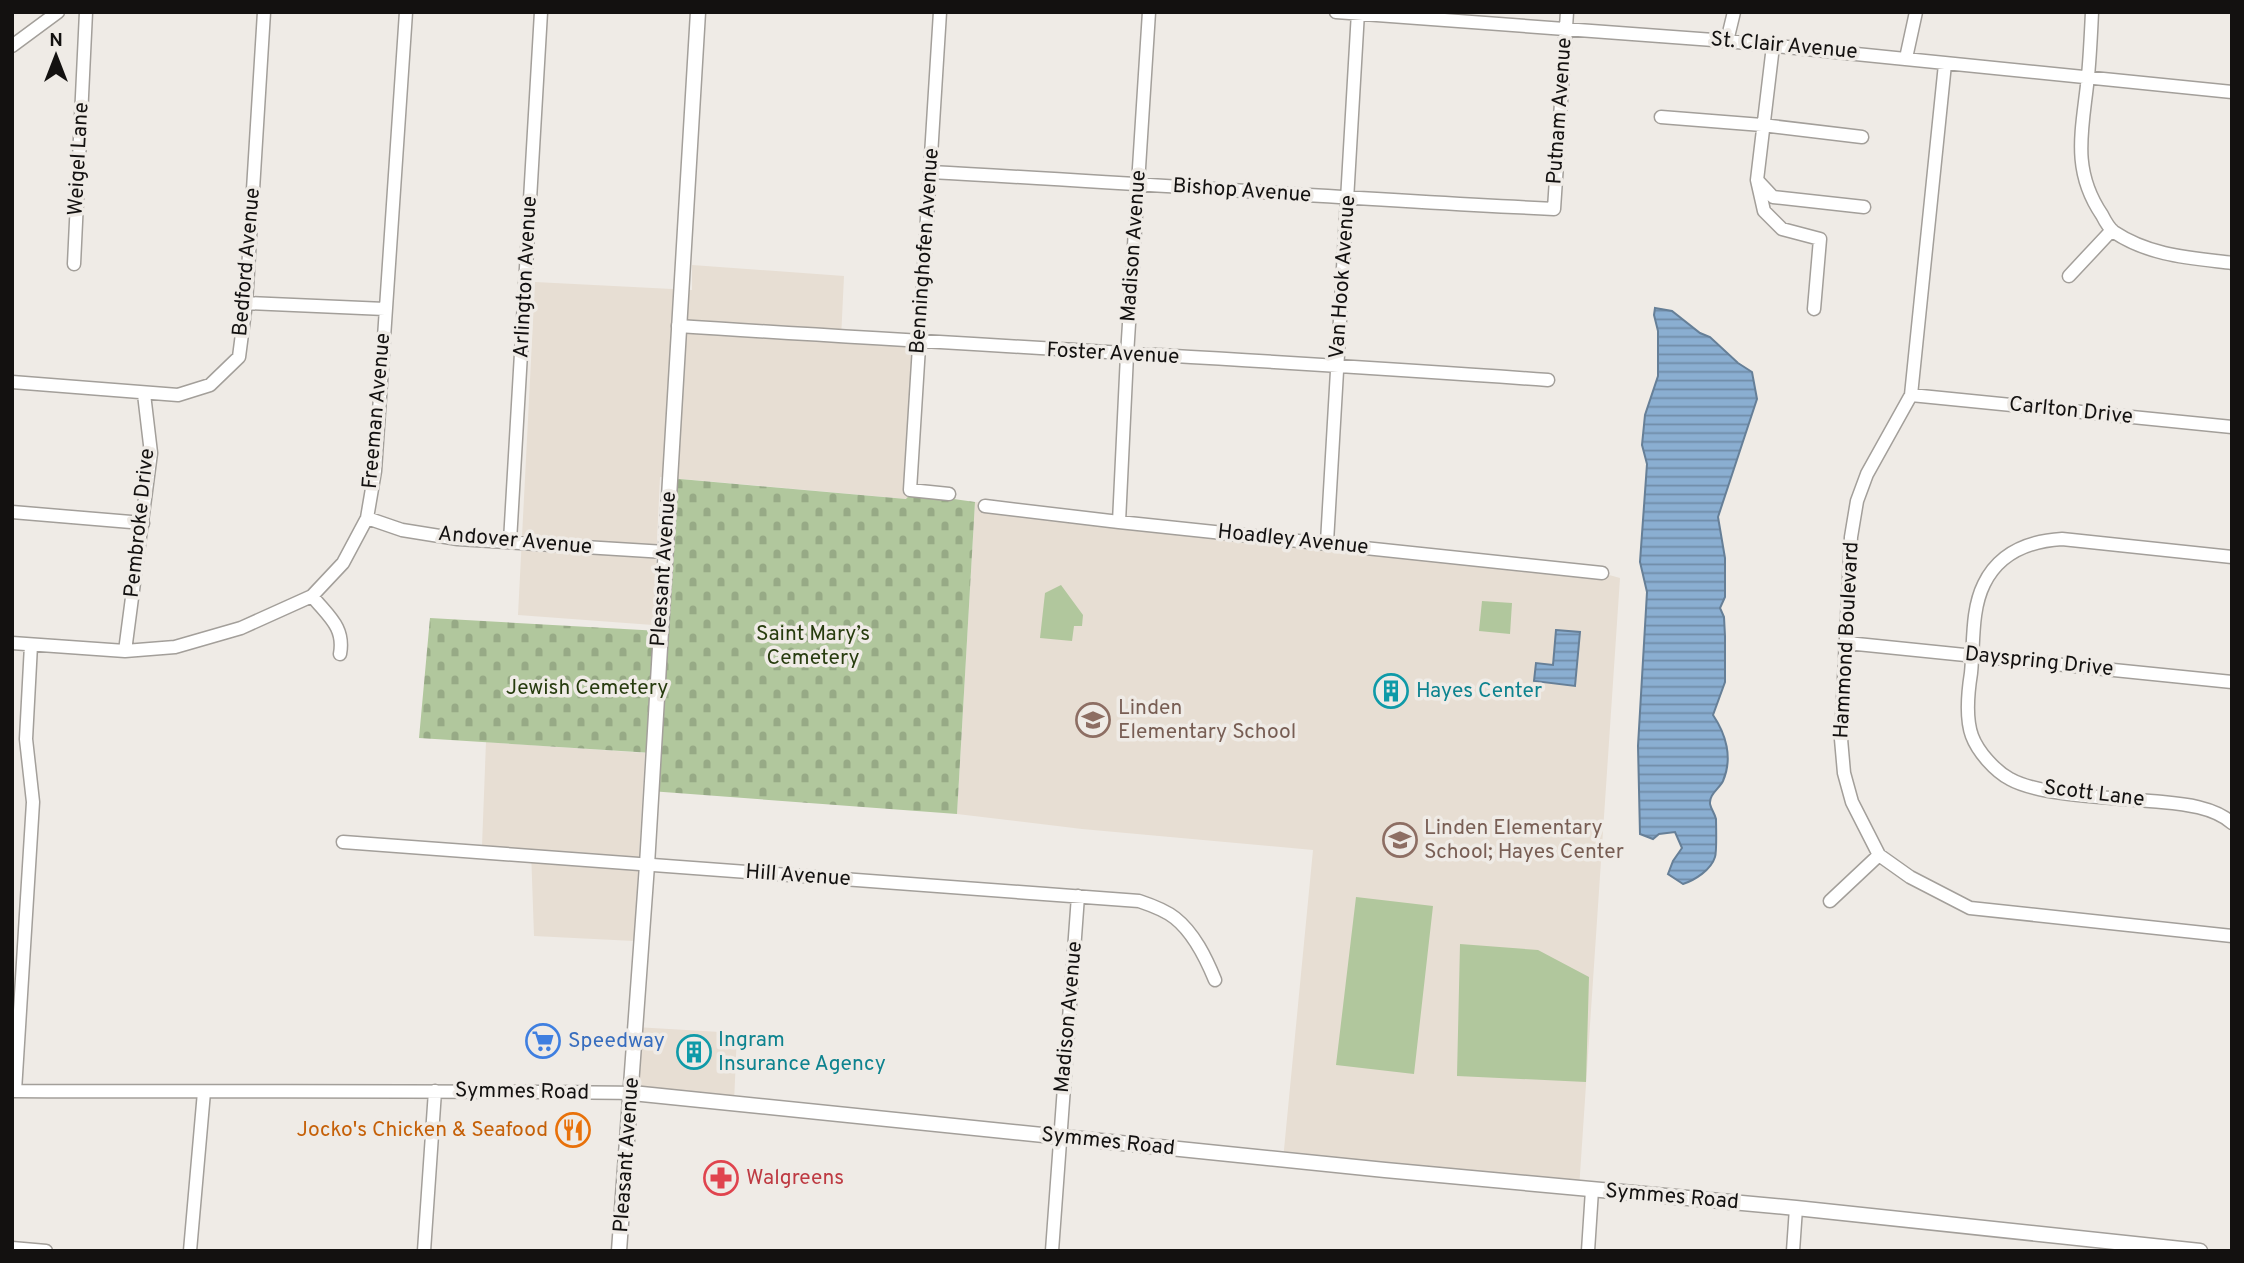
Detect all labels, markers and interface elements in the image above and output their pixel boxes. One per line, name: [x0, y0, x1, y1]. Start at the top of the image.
north arrow: [21, 21, 91, 91]
street label: St. Clair Avenue: [1709, 26, 1859, 66]
text: N: [49, 29, 63, 53]
street label: Putnam Avenue: [1541, 37, 1579, 185]
street label: Weigel Lane: [63, 101, 95, 217]
street label: Benninghofen Avenue: [904, 147, 946, 355]
street label: Madison Avenue: [1115, 169, 1153, 323]
street label: Bishop Avenue: [1172, 173, 1312, 209]
street label: Bedford Avenue: [227, 186, 267, 338]
street label: Van Hook Avenue: [1324, 194, 1362, 360]
street label: Arlington Avenue: [508, 195, 544, 359]
street label: Freeman Avenue: [357, 332, 397, 490]
street label: Foster Avenue: [1046, 337, 1180, 371]
street label: Carlton Drive: [2008, 391, 2134, 431]
street label: Pembroke Drive: [119, 447, 161, 599]
street label: Pleasant Avenue: [645, 490, 683, 648]
street label: Hoadley Avenue: [1216, 519, 1370, 561]
street label: Andover Avenue: [437, 521, 593, 561]
street label: Hammond Boulevard: [1828, 541, 1866, 739]
park label: Saint Mary’s Cemetery: [756, 621, 870, 672]
street label: Dayspring Drive: [1963, 641, 2115, 683]
building icon: Hayes Center: [1372, 672, 1410, 710]
park label: Jewish Cemetery: [506, 675, 668, 702]
place label: Hayes Center: [1416, 678, 1542, 705]
place label: Linden Elementary School: [1118, 695, 1296, 746]
school or university icon: Linden Elementary School: [1074, 701, 1112, 739]
street label: Scott Lane: [2042, 774, 2146, 814]
place label: Linden Elementary School; Hayes Center: [1424, 815, 1624, 866]
school or university icon: Linden Elementary School; Hayes Center: [1381, 821, 1419, 859]
street label: Hill Avenue: [745, 859, 851, 893]
street label: Madison Avenue: [1049, 940, 1089, 1094]
supermarket icon: Speedway: [524, 1022, 562, 1060]
place label: Ingram Insurance Agency: [718, 1027, 886, 1078]
place label: Speedway: [568, 1028, 665, 1055]
building icon: Ingram Insurance Agency: [675, 1033, 713, 1071]
street label: Pleasant Avenue: [608, 1076, 646, 1234]
street label: Symmes Road: [455, 1077, 589, 1107]
restaurant icon: Jocko's Chicken & Seafood: [554, 1111, 592, 1149]
place label: Jocko's Chicken & Seafood: [296, 1117, 548, 1144]
street label: Symmes Road: [1040, 1122, 1176, 1162]
pharmacy icon: Walgreens: [702, 1159, 740, 1197]
place label: Walgreens: [746, 1165, 844, 1192]
street label: Symmes Road: [1604, 1178, 1740, 1216]

